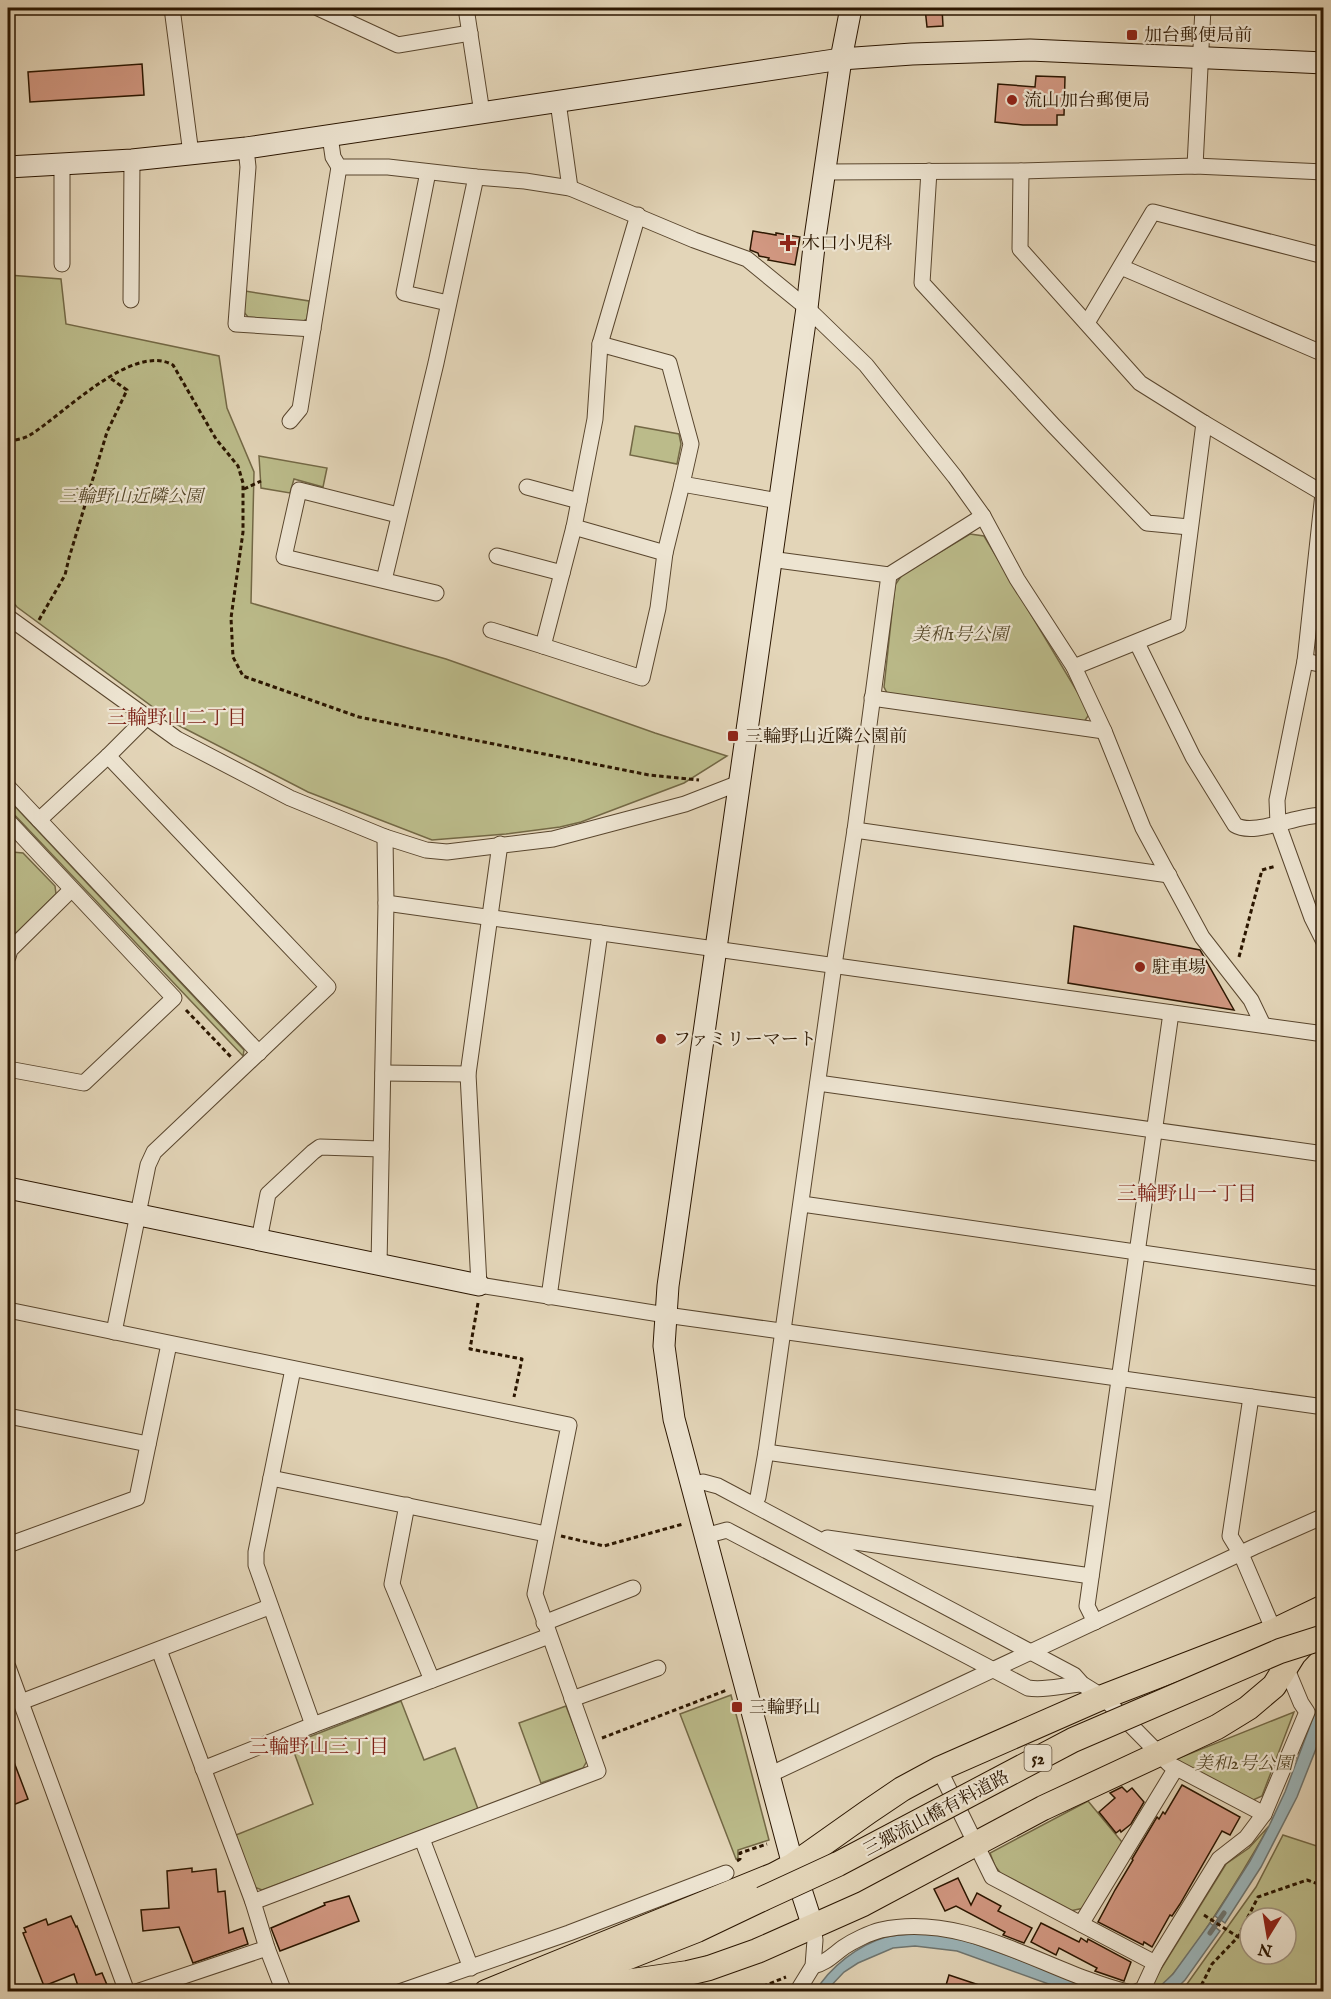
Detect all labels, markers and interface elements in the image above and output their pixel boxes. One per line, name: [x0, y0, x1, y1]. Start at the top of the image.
place label: 加台郵便局前: [1144, 25, 1252, 48]
marker: 加台郵便局前: [1125, 28, 1139, 42]
place label: 流山加台郵便局: [1024, 90, 1150, 113]
marker: 流山加台郵便局: [1005, 93, 1019, 107]
place label: 木口小児科: [802, 233, 892, 256]
marker: 木口小児科: [779, 234, 797, 252]
park label: 三輪野山近隣公園: [59, 486, 206, 509]
park label: 美和1号公園: [912, 624, 1011, 647]
district label: 三輪野山二丁目: [107, 706, 247, 731]
place label: 三輪野山近隣公園前: [745, 726, 907, 749]
marker: 三輪野山近隣公園前: [726, 729, 740, 743]
place label: 駐車場: [1152, 957, 1206, 980]
marker: 駐車場: [1133, 960, 1147, 974]
place label: ファミリーマート: [673, 1029, 817, 1052]
marker: ファミリーマート: [654, 1032, 668, 1046]
district label: 三輪野山一丁目: [1117, 1182, 1257, 1207]
place label: 三輪野山: [749, 1697, 821, 1720]
marker: 三輪野山: [730, 1700, 744, 1714]
district label: 三輪野山三丁目: [249, 1735, 389, 1760]
road number: 52: [1024, 1745, 1052, 1771]
park label: 美和2号公園: [1195, 1753, 1296, 1776]
street label: 三郷流山橋有料道路: [860, 1766, 1014, 1863]
north arrow: [1238, 1906, 1298, 1966]
text: N: [1257, 1938, 1275, 1960]

